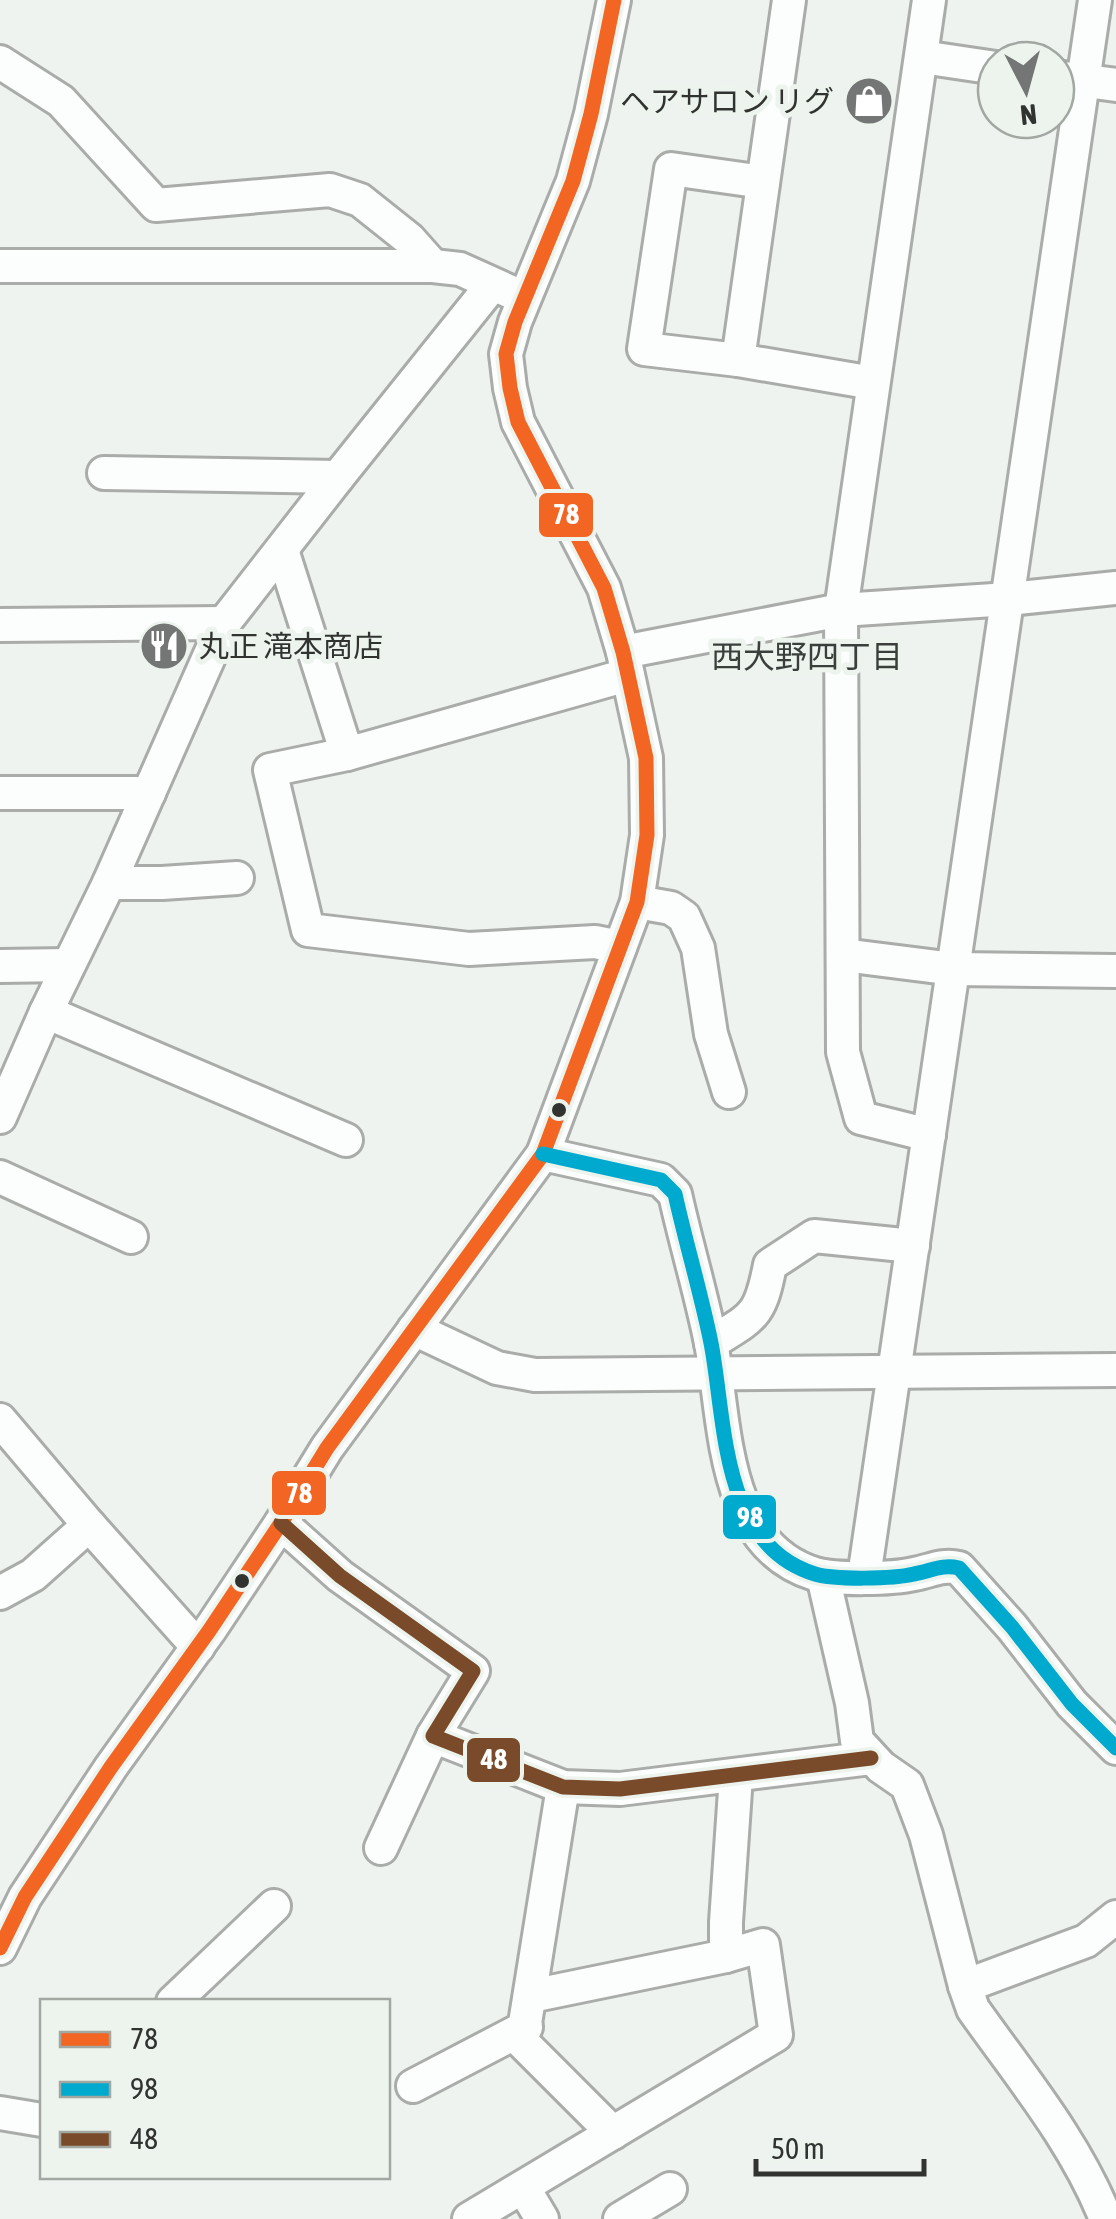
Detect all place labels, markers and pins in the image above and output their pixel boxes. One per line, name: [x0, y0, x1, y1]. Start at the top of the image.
shop icon: ヘアサロン リグ: [843, 75, 895, 127]
place label: ヘアサロン リグ: [620, 84, 834, 118]
restaurant icon: 丸正 滝本商店: [138, 620, 190, 672]
place label: 丸正 滝本商店: [199, 629, 383, 663]
unlabelled marker: [549, 1100, 569, 1120]
unlabelled marker: [232, 1571, 252, 1591]

